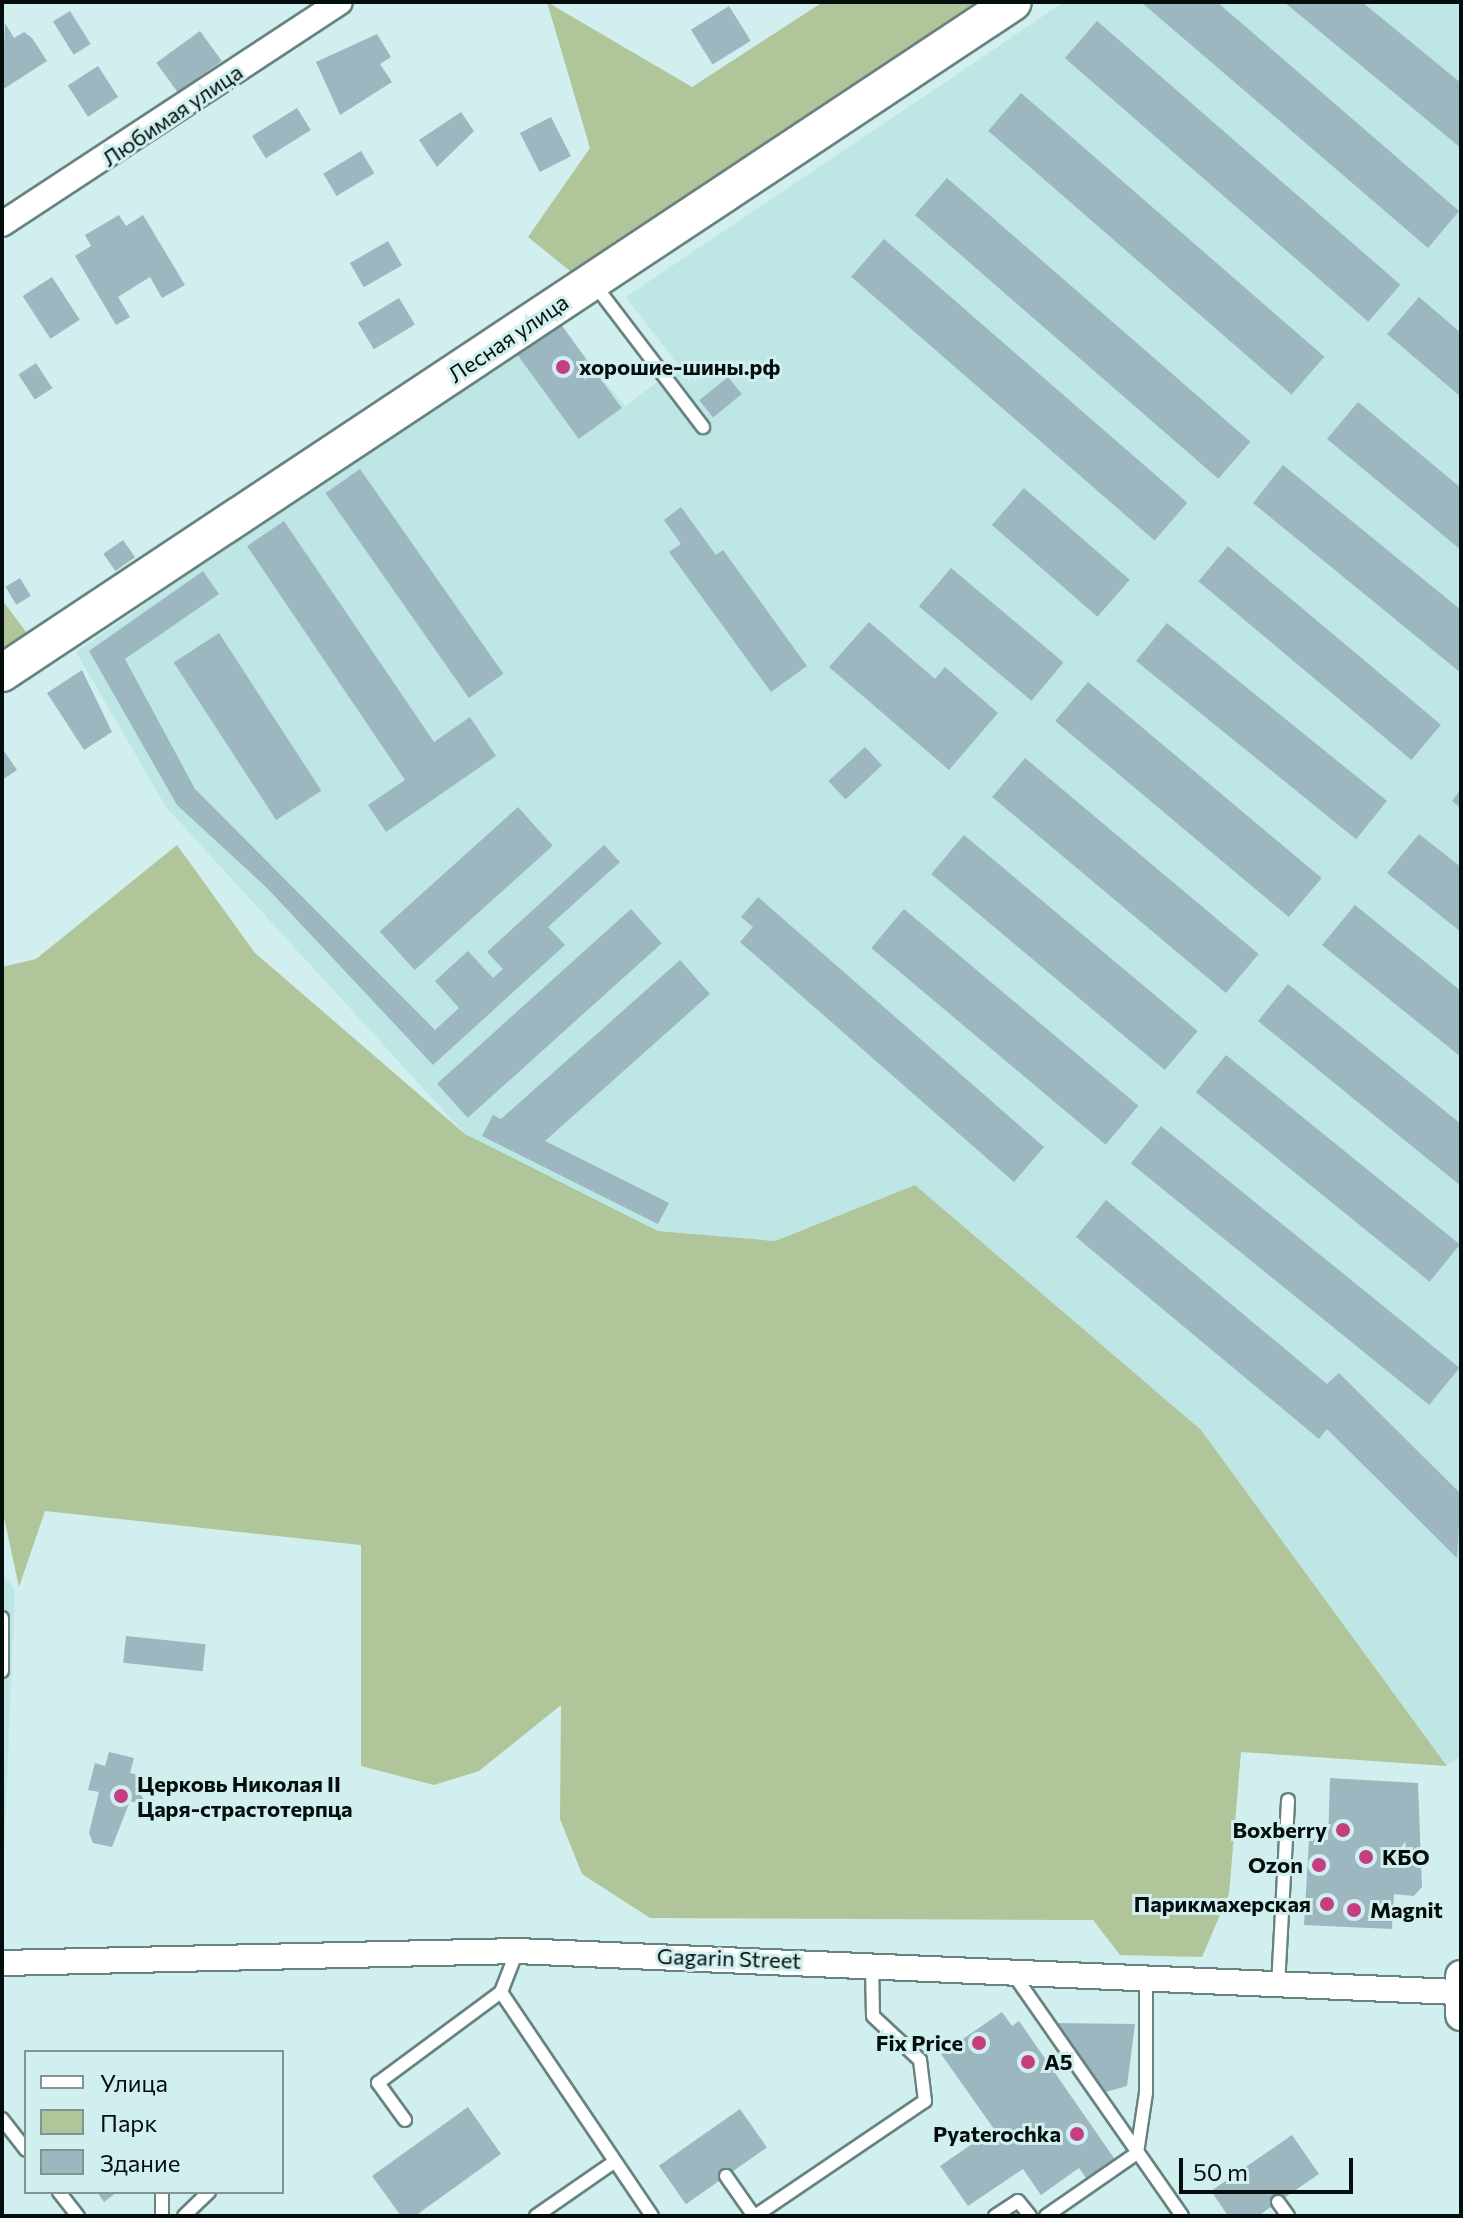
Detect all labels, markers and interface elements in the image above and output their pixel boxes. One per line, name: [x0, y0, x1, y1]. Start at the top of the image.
street label: Любимая улица: [97, 58, 247, 172]
street label: Лесная улица: [443, 288, 573, 388]
place label: хорошие-шины.рф: [579, 354, 780, 380]
marker: хорошие-шины.рф: [554, 358, 572, 376]
place label: Церковь Николая II Царя-страстотерпца: [137, 1770, 353, 1822]
marker: Церковь Николая II Царя-страстотерпца: [112, 1787, 130, 1805]
place label: Boxberry: [1233, 1817, 1327, 1843]
marker: Boxberry: [1334, 1821, 1352, 1839]
place label: КБО: [1382, 1844, 1430, 1870]
marker: КБО: [1357, 1848, 1375, 1866]
place label: Ozon: [1248, 1852, 1303, 1878]
marker: Ozon: [1310, 1856, 1328, 1874]
place label: Парикмахерская: [1134, 1891, 1311, 1917]
marker: Парикмахерская: [1318, 1895, 1336, 1913]
place label: Magnit: [1370, 1897, 1443, 1923]
marker: Magnit: [1345, 1901, 1363, 1919]
street label: Gagarin Street: [656, 1942, 802, 1974]
place label: Fix Price: [876, 2030, 963, 2056]
marker: Fix Price: [970, 2034, 988, 2052]
place label: А5: [1044, 2049, 1073, 2075]
legend: [24, 2050, 284, 2194]
marker: А5: [1019, 2053, 1037, 2071]
text: Улица: [100, 2068, 168, 2097]
text: Парк: [100, 2108, 157, 2137]
place label: Pyaterochka: [933, 2121, 1061, 2147]
marker: Pyaterochka: [1068, 2125, 1086, 2143]
scale bar: [1183, 2142, 1357, 2192]
text: Здание: [100, 2148, 180, 2177]
text: 50 m: [1193, 2157, 1248, 2186]

